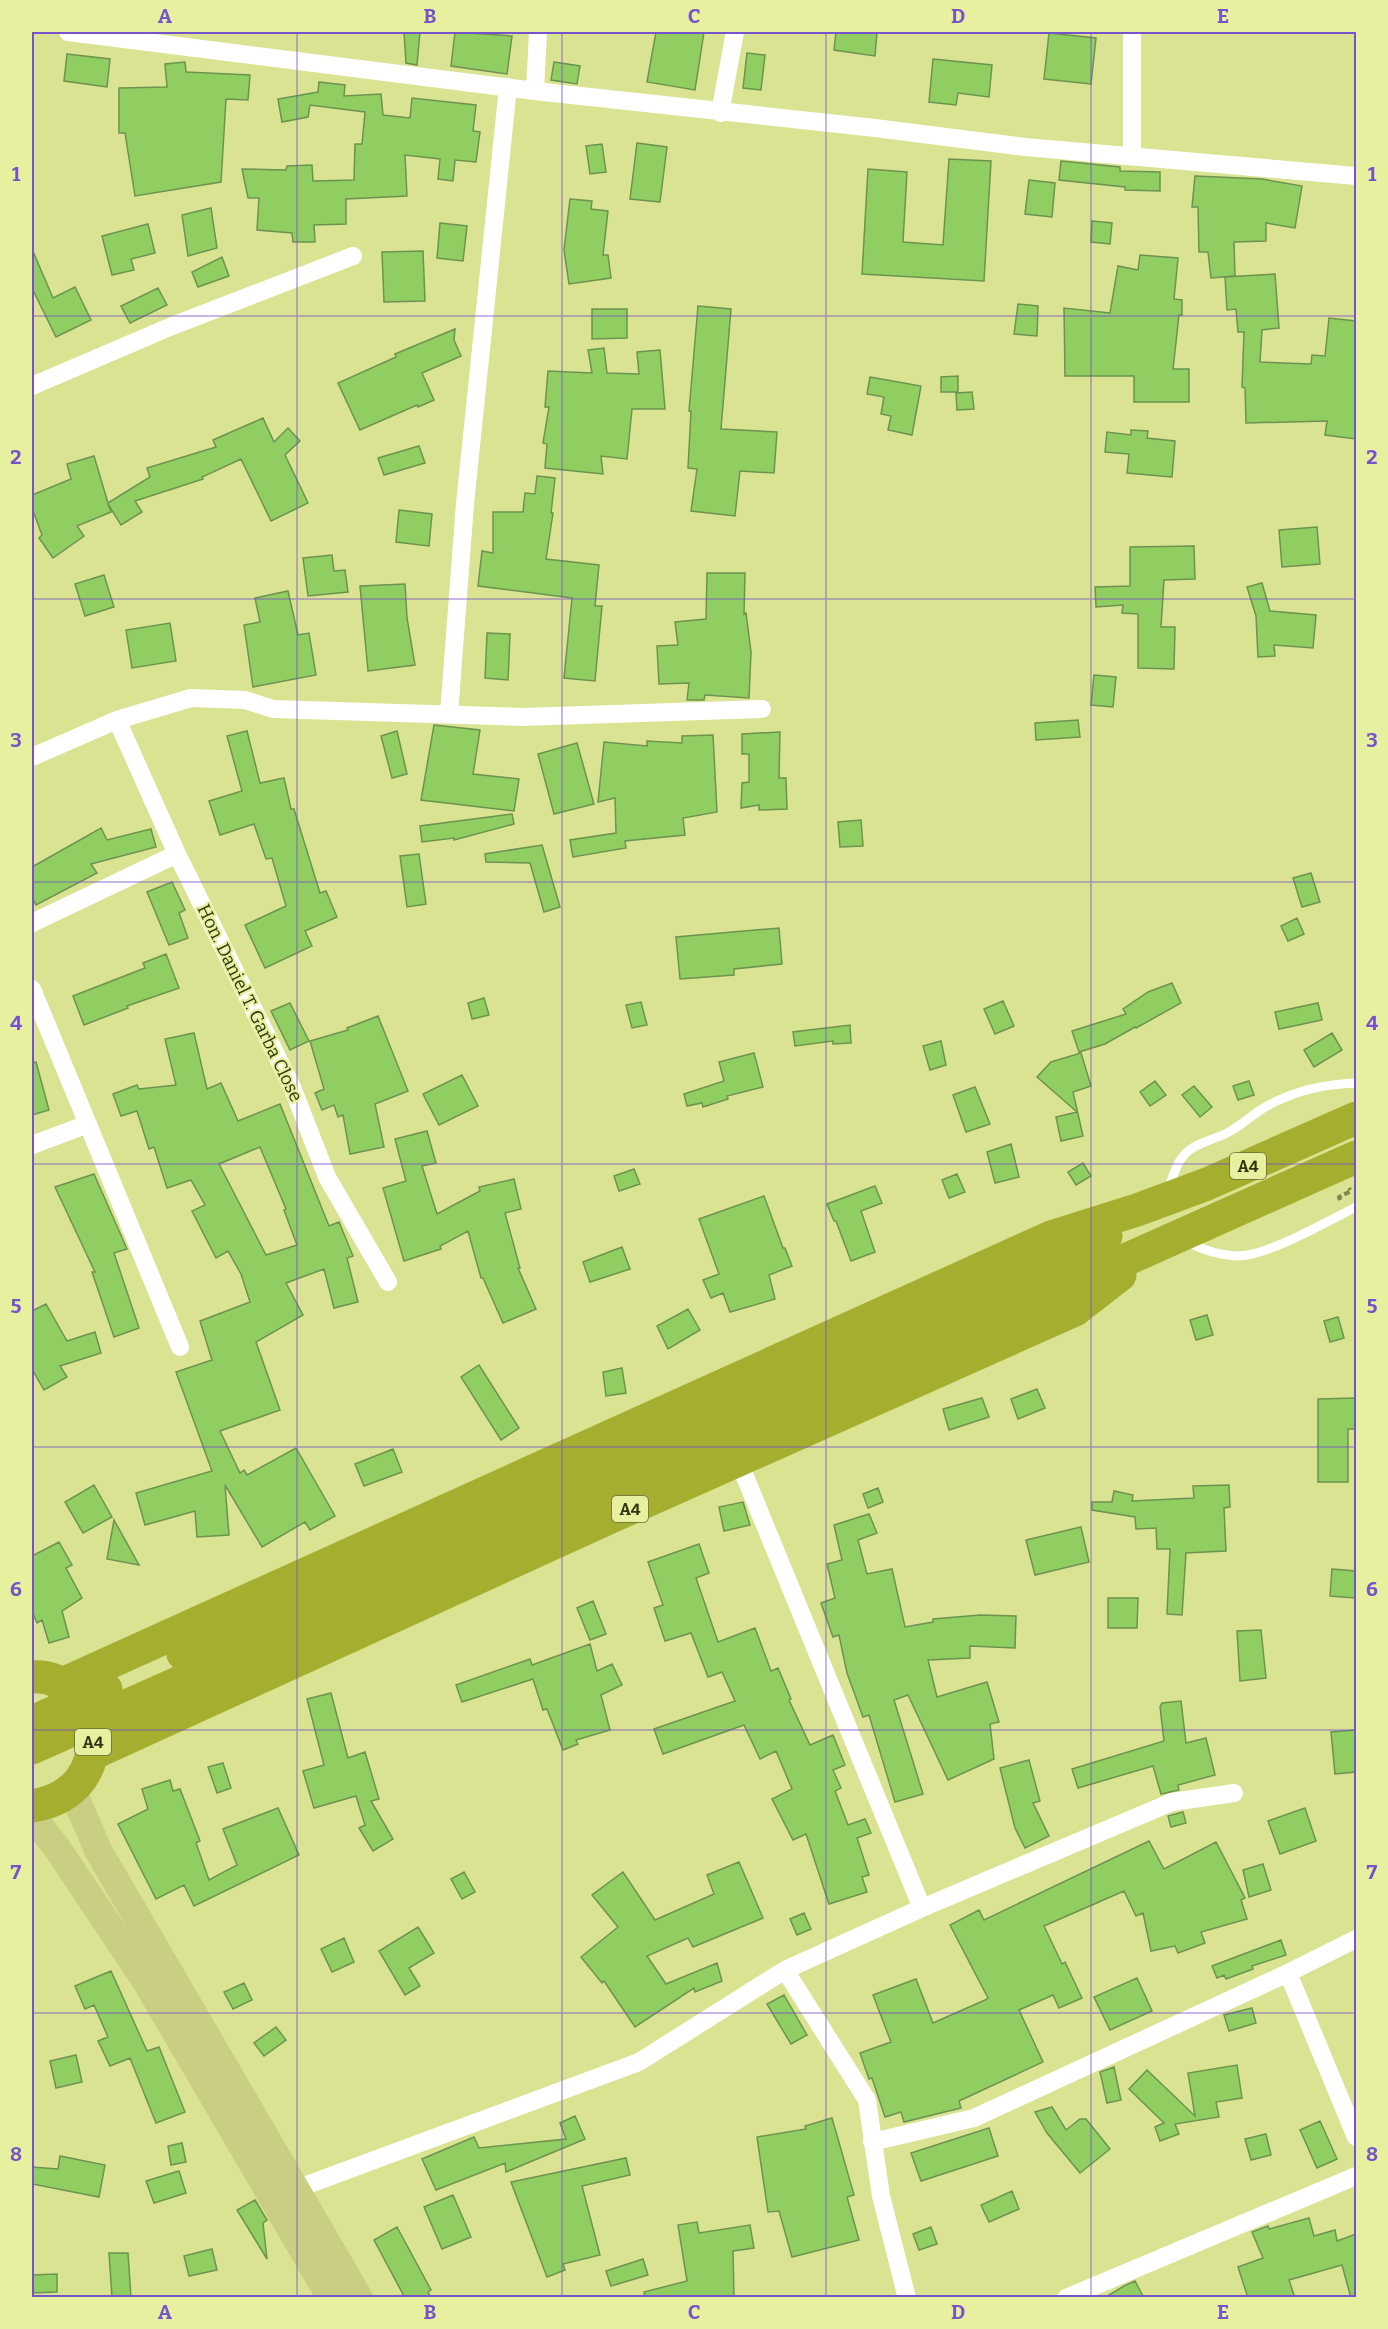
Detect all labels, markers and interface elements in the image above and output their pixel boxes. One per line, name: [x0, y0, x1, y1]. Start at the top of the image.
text: A: [158, 4, 173, 28]
text: B: [424, 4, 437, 28]
text: C: [688, 4, 700, 28]
text: D: [951, 4, 965, 28]
text: E: [1217, 4, 1229, 28]
text: 1: [12, 162, 21, 186]
text: 1: [1368, 162, 1377, 186]
text: 2: [10, 445, 22, 469]
text: 2: [1366, 445, 1378, 469]
text: 3: [10, 728, 22, 752]
text: 3: [1366, 728, 1378, 752]
street label: Hon. Daniel T. Garba Close: [193, 901, 307, 1105]
text: 4: [10, 1011, 22, 1035]
text: 4: [1366, 1011, 1378, 1035]
road number: A4: [1230, 1153, 1266, 1179]
text: 5: [11, 1294, 22, 1318]
text: 5: [1367, 1294, 1378, 1318]
road number: A4: [612, 1496, 648, 1522]
text: 6: [10, 1577, 22, 1601]
text: 6: [1366, 1577, 1378, 1601]
road number: A4: [75, 1729, 111, 1755]
text: 7: [11, 1860, 22, 1884]
text: 7: [1367, 1860, 1378, 1884]
text: 8: [10, 2142, 22, 2166]
text: 8: [1366, 2142, 1378, 2166]
text: A: [158, 2300, 173, 2324]
text: B: [424, 2300, 437, 2324]
text: C: [688, 2300, 700, 2324]
text: D: [951, 2300, 965, 2324]
text: E: [1217, 2300, 1229, 2324]

